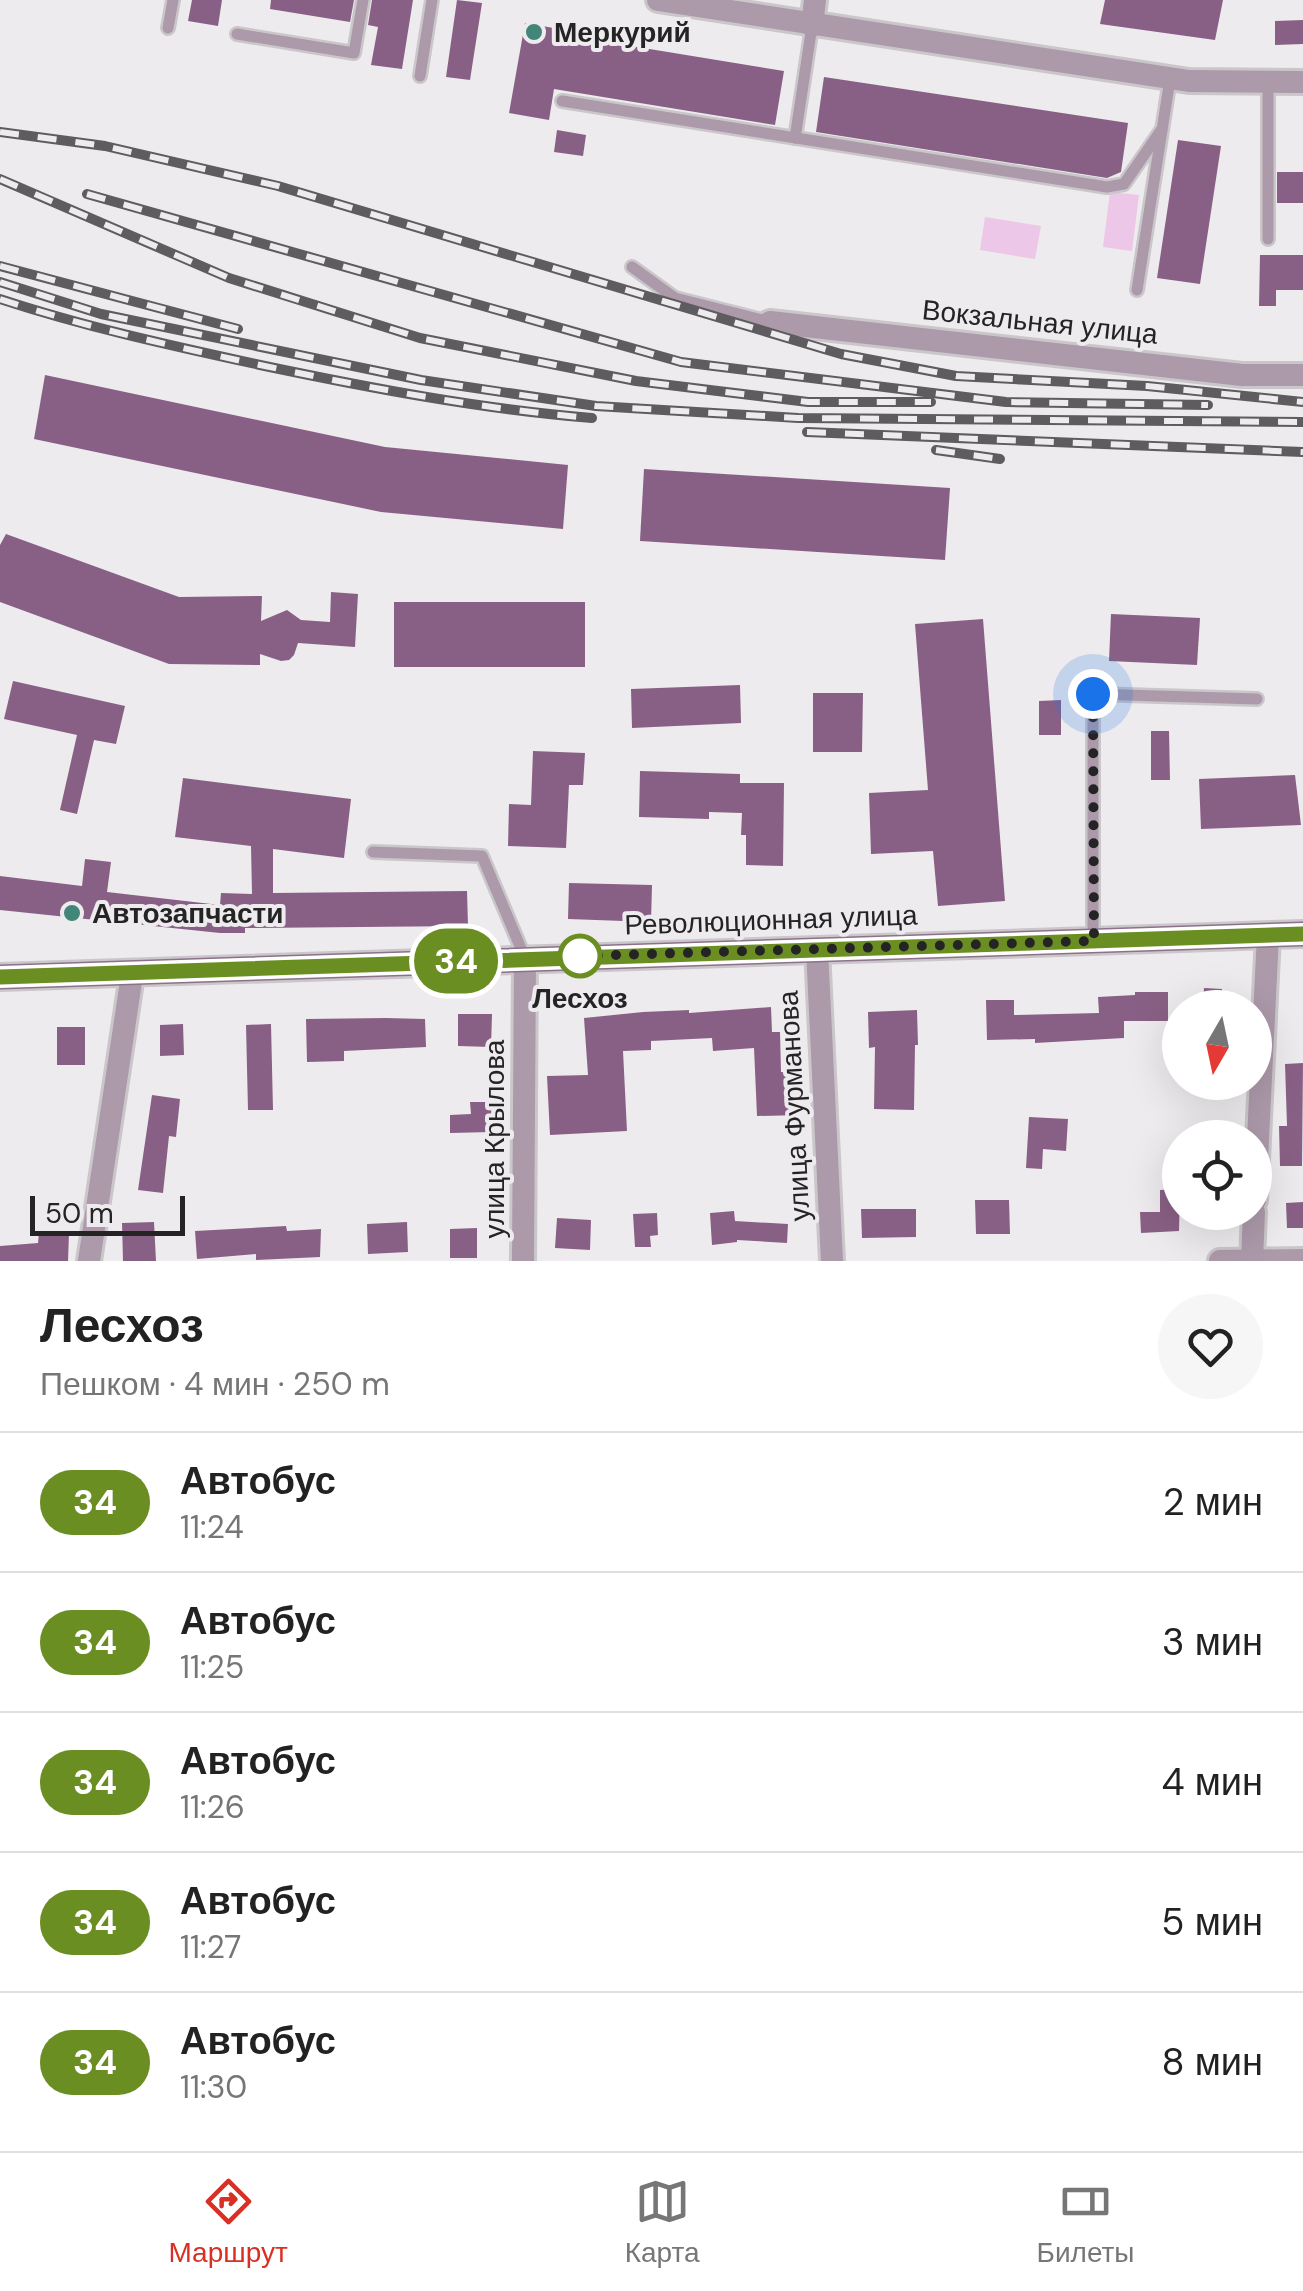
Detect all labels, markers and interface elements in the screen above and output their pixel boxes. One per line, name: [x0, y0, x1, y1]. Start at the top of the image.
place label: Меркурий: [554, 14, 691, 51]
marker: Меркурий: [523, 21, 545, 43]
street label: Вокзальная улица: [920, 291, 1160, 353]
your location: [1068, 669, 1118, 719]
place label: Автозапчасти: [92, 895, 284, 932]
street label: Революционная улица: [624, 896, 919, 944]
marker: Автозапчасти: [61, 902, 83, 924]
line badge: 34: [411, 928, 501, 994]
marker: Лесхоз: [559, 935, 601, 977]
text: 34: [434, 938, 478, 984]
place label: Лесхоз: [532, 980, 628, 1017]
street label: улица Фурманова: [769, 989, 819, 1222]
north arrow: [1162, 990, 1272, 1100]
map controls: [1162, 990, 1272, 1230]
street label: улица Крылова: [476, 1039, 513, 1238]
button: locate: [1162, 1120, 1272, 1230]
scale bar: [30, 1191, 185, 1236]
text: 50 m: [45, 1195, 114, 1232]
text: Лесхоз: [40, 1294, 204, 1357]
button: heart: [1158, 1294, 1263, 1399]
text: Пешком · 4 мин · 250 m: [40, 1363, 390, 1405]
text: Автобус: [180, 1456, 336, 1506]
text: 2 мин: [1163, 1477, 1263, 1527]
text: 34: [73, 1479, 117, 1525]
text: 11:24: [180, 1506, 244, 1548]
text: Автобус: [180, 1596, 336, 1646]
text: 3 мин: [1162, 1617, 1263, 1667]
text: 34: [73, 1619, 117, 1665]
text: 11:25: [180, 1646, 244, 1688]
text: Автобус: [180, 1736, 336, 1786]
text: 4 мин: [1161, 1757, 1263, 1807]
text: 34: [73, 1759, 117, 1805]
text: 11:26: [180, 1786, 245, 1828]
text: Автобус: [180, 1876, 336, 1926]
text: 5 мин: [1161, 1897, 1263, 1947]
text: 34: [73, 1899, 117, 1945]
text: 11:27: [180, 1926, 241, 1968]
text: Автобус: [180, 2016, 336, 2066]
text: 8 мин: [1161, 2037, 1263, 2087]
text: 34: [73, 2039, 117, 2085]
text: 11:30: [180, 2066, 247, 2108]
tab: Маршрут: [168, 2174, 288, 2271]
tab: Карта: [625, 2174, 700, 2271]
tab: Билеты: [1037, 2174, 1135, 2271]

